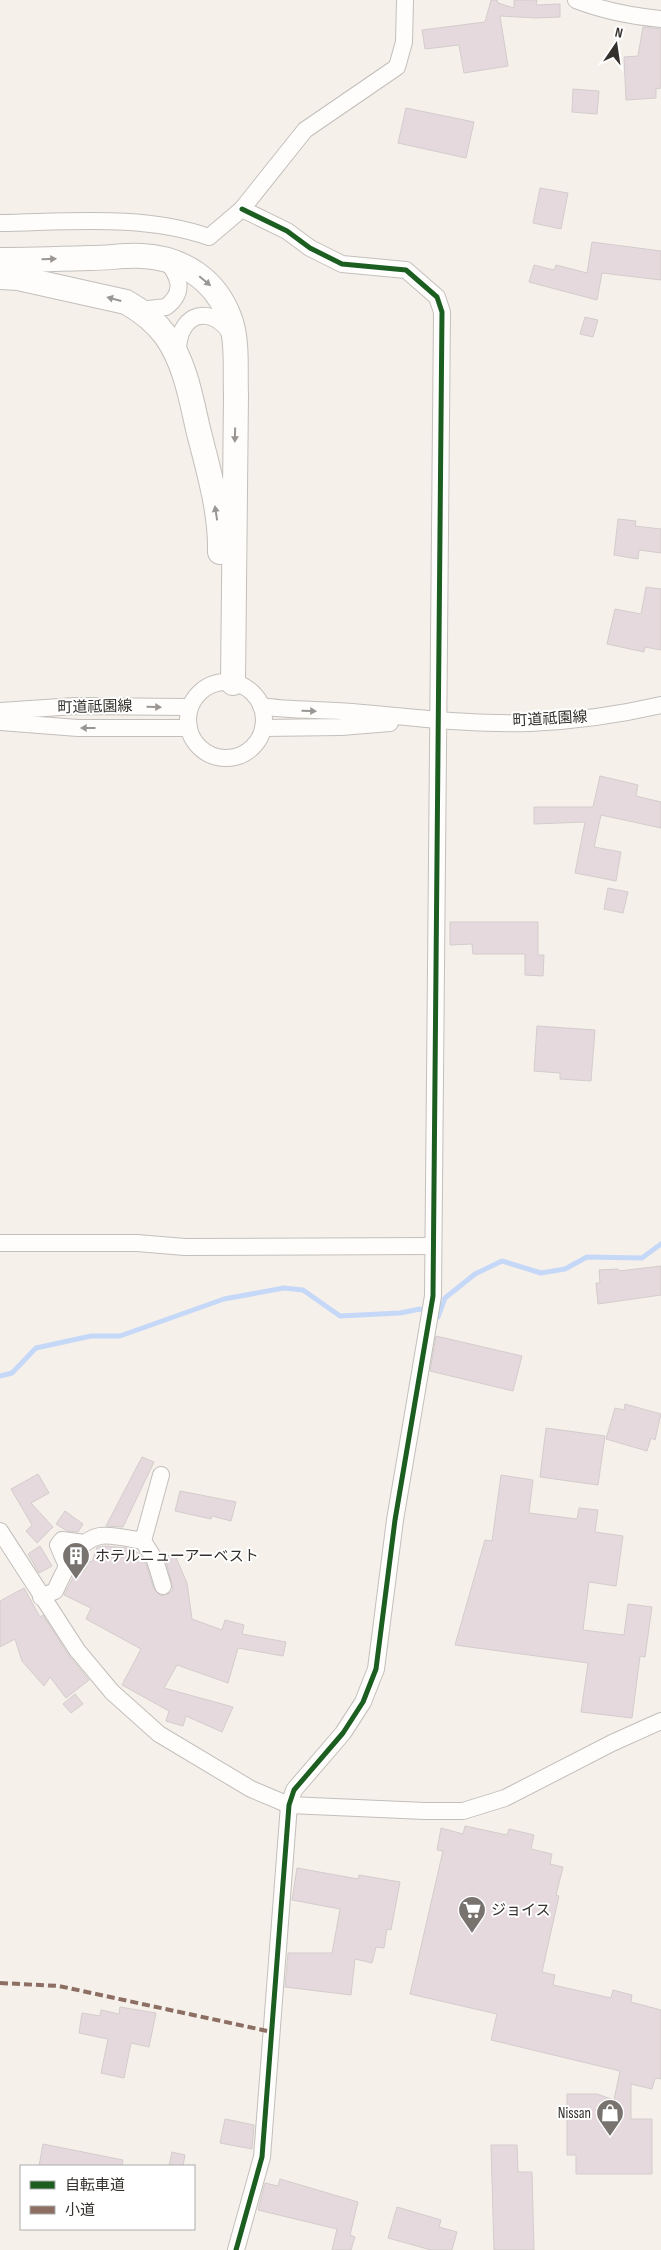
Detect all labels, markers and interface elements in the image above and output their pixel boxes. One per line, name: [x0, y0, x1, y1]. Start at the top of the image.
north arrow: [591, 20, 641, 70]
text: N: [613, 24, 624, 42]
one-way arrow: [41, 255, 57, 263]
one-way arrow: [198, 276, 211, 287]
one-way arrow: [107, 295, 122, 303]
one-way arrow: [231, 427, 239, 443]
one-way arrow: [212, 505, 220, 521]
street label: 町道祗園線: [57, 697, 133, 717]
one-way arrow: [146, 703, 162, 711]
one-way arrow: [302, 707, 318, 715]
street label: 町道祗園線: [512, 708, 588, 730]
one-way arrow: [79, 724, 95, 732]
building icon: ホテルニューアーベスト: [61, 1541, 91, 1580]
place label: ホテルニューアーベスト: [95, 1547, 259, 1566]
supermarket icon: ジョイス: [457, 1895, 487, 1934]
place label: ジョイス: [491, 1901, 551, 1920]
shop icon: Nissan: [595, 2098, 625, 2137]
place label: Nissan: [558, 2104, 591, 2123]
legend: [20, 2165, 195, 2230]
text: 自転車道: [65, 2176, 125, 2195]
text: 小道: [65, 2201, 95, 2220]

